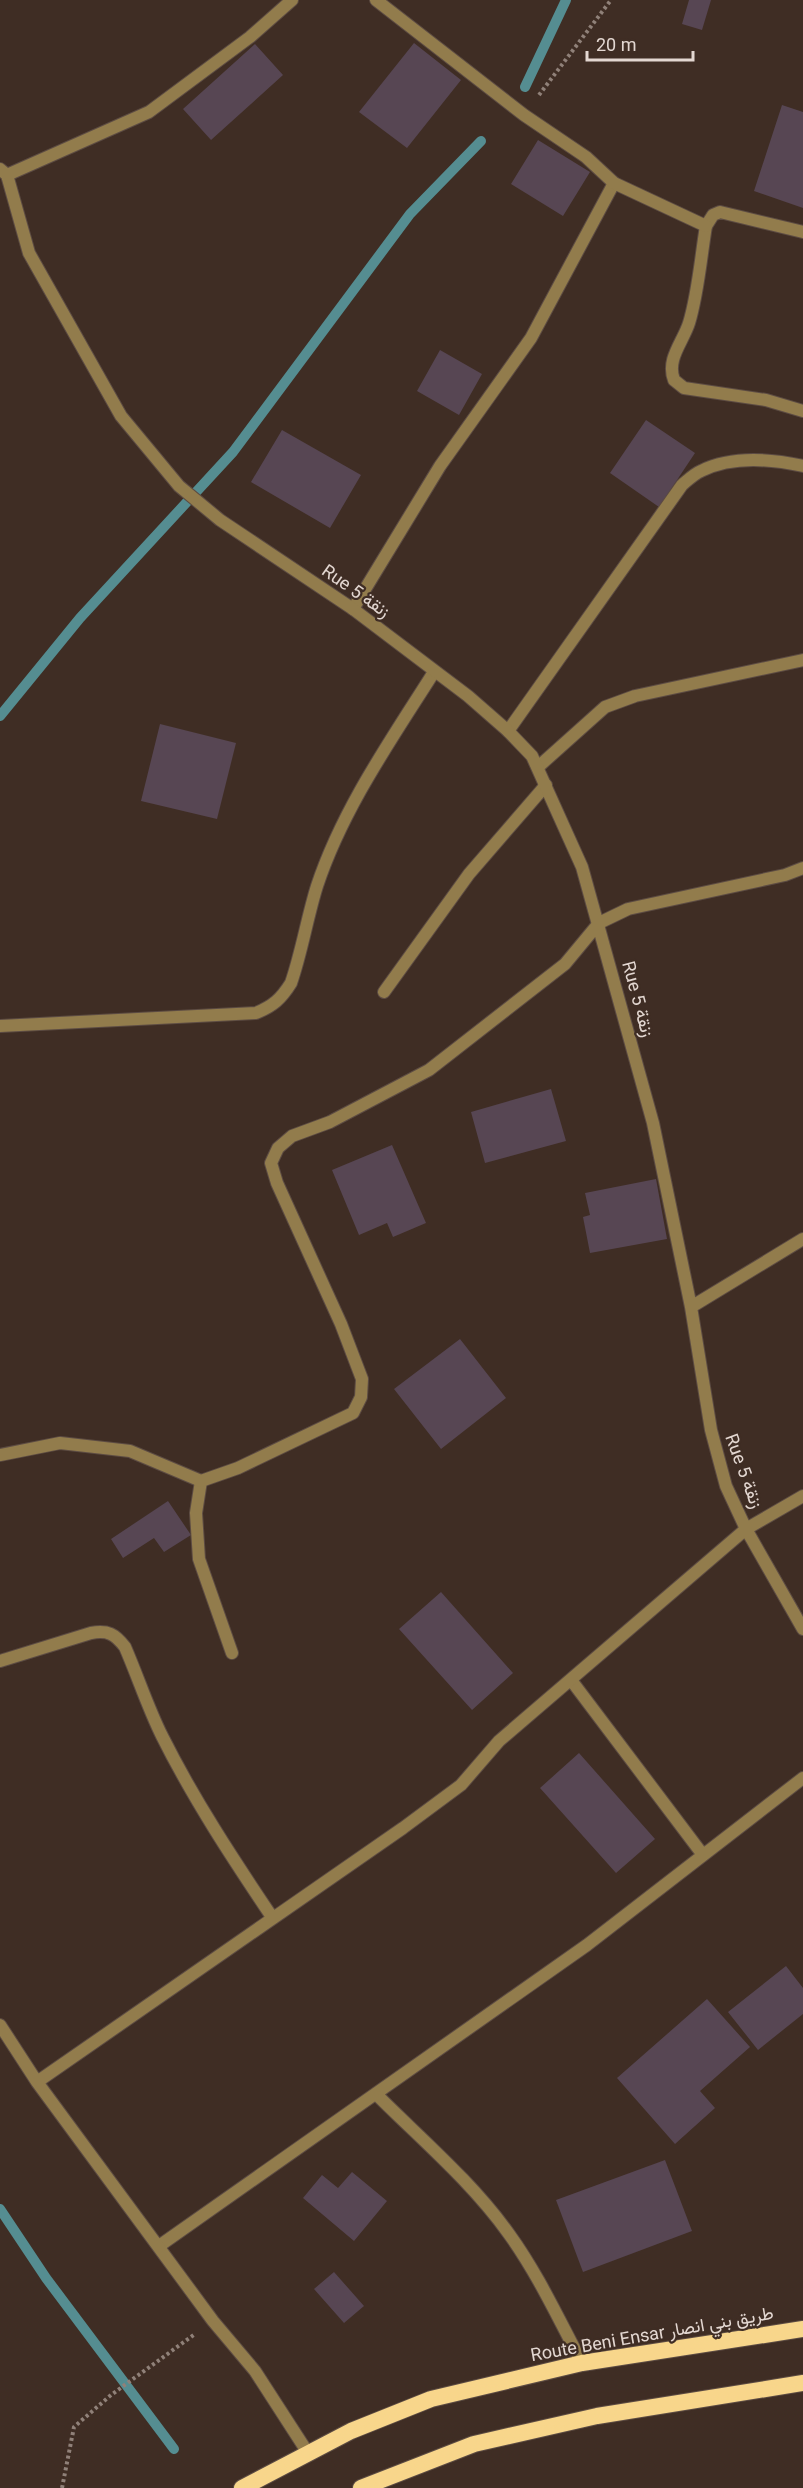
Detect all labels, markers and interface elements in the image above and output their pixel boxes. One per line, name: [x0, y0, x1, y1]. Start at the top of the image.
scale bar: [587, 24, 694, 62]
text: 20 m: [596, 34, 636, 55]
street label: Rue 5 زنقة: [318, 560, 394, 622]
street label: Rue 5 زنقة: [617, 958, 659, 1040]
street label: Rue 5 زنقة: [720, 1431, 768, 1511]
street label: Route Beni Ensar طريق بني انصار: [529, 2302, 776, 2370]

